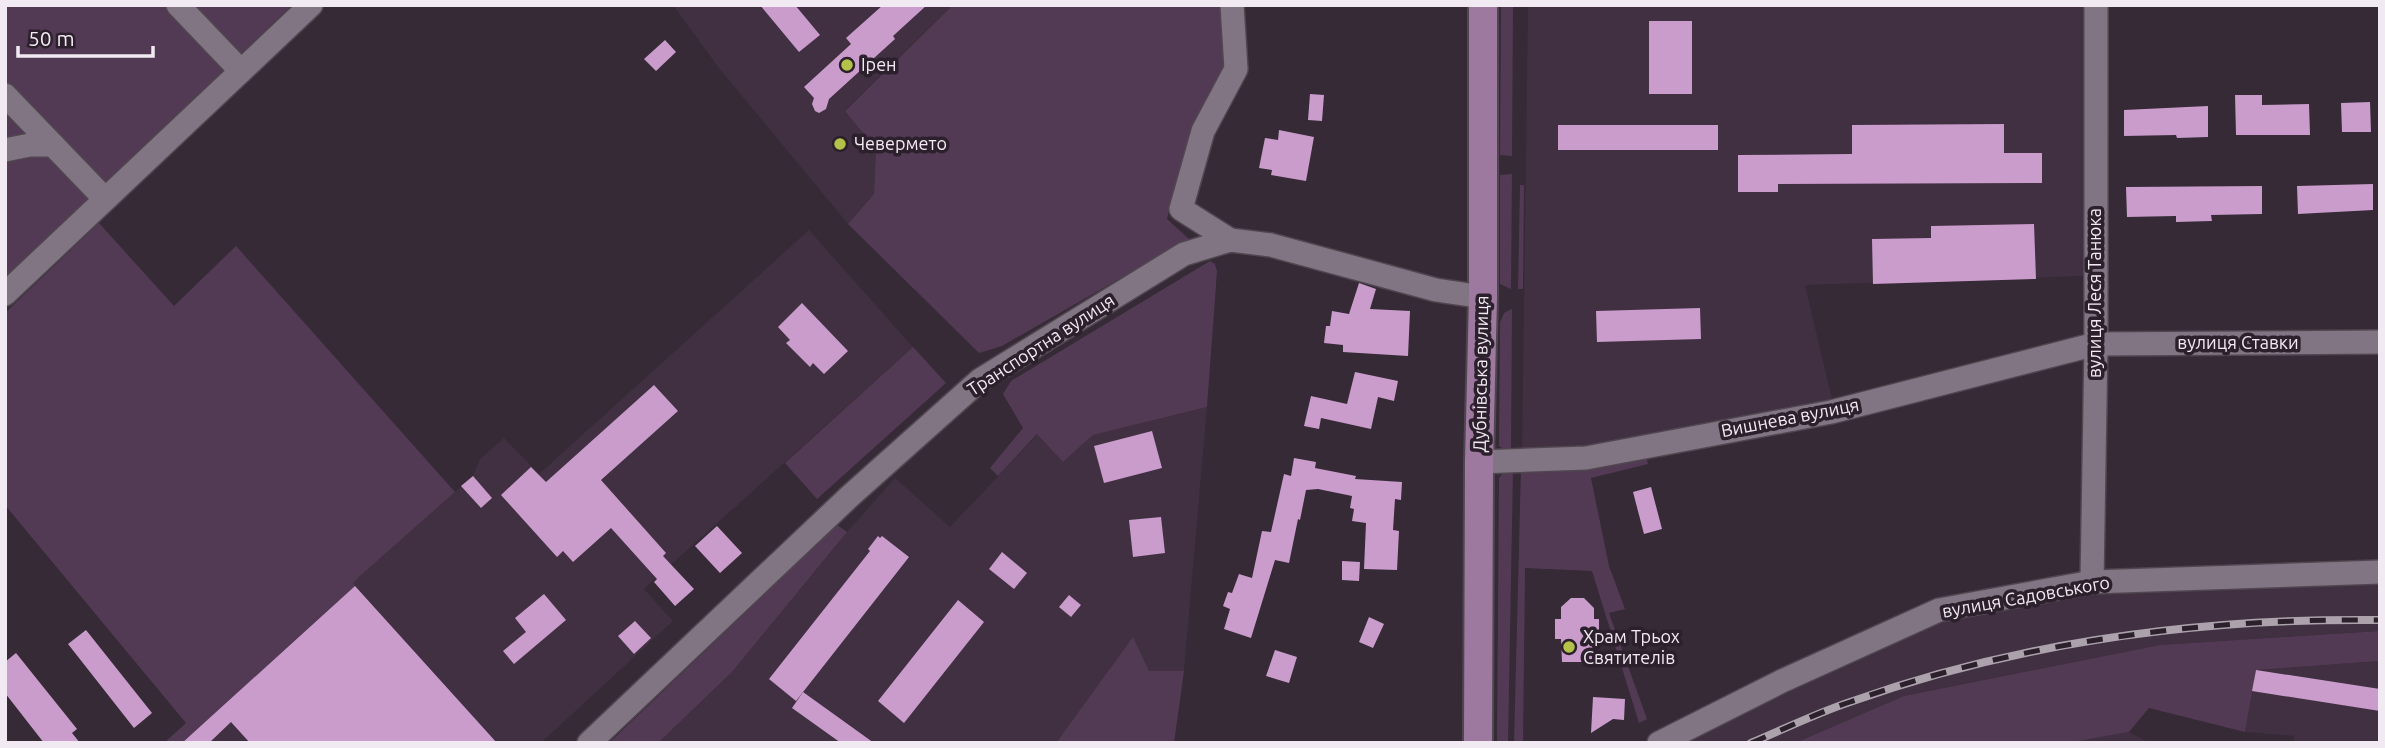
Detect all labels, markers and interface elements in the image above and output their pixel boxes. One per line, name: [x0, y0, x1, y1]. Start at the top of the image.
scale bar: [18, 14, 152, 58]
text: 50 m: [28, 26, 75, 50]
place label: Ірен: [861, 54, 897, 74]
marker: Ірен: [839, 57, 855, 73]
place label: Чевермето: [854, 133, 947, 153]
marker: Чевермето: [832, 136, 848, 152]
street label: вулиця Леся Танюка: [2084, 208, 2104, 378]
street label: Транспортна вулиця: [963, 289, 1118, 399]
street label: Дубнівська вулиця: [1469, 295, 1491, 453]
street label: вулиця Ставки: [2177, 332, 2299, 352]
street label: Вишнева вулиця: [1719, 394, 1860, 440]
street label: вулиця Садовського: [1940, 571, 2111, 621]
place label: Храм Трьох Святителів: [1583, 626, 1680, 667]
marker: Храм Трьох Святителів: [1561, 639, 1577, 655]

